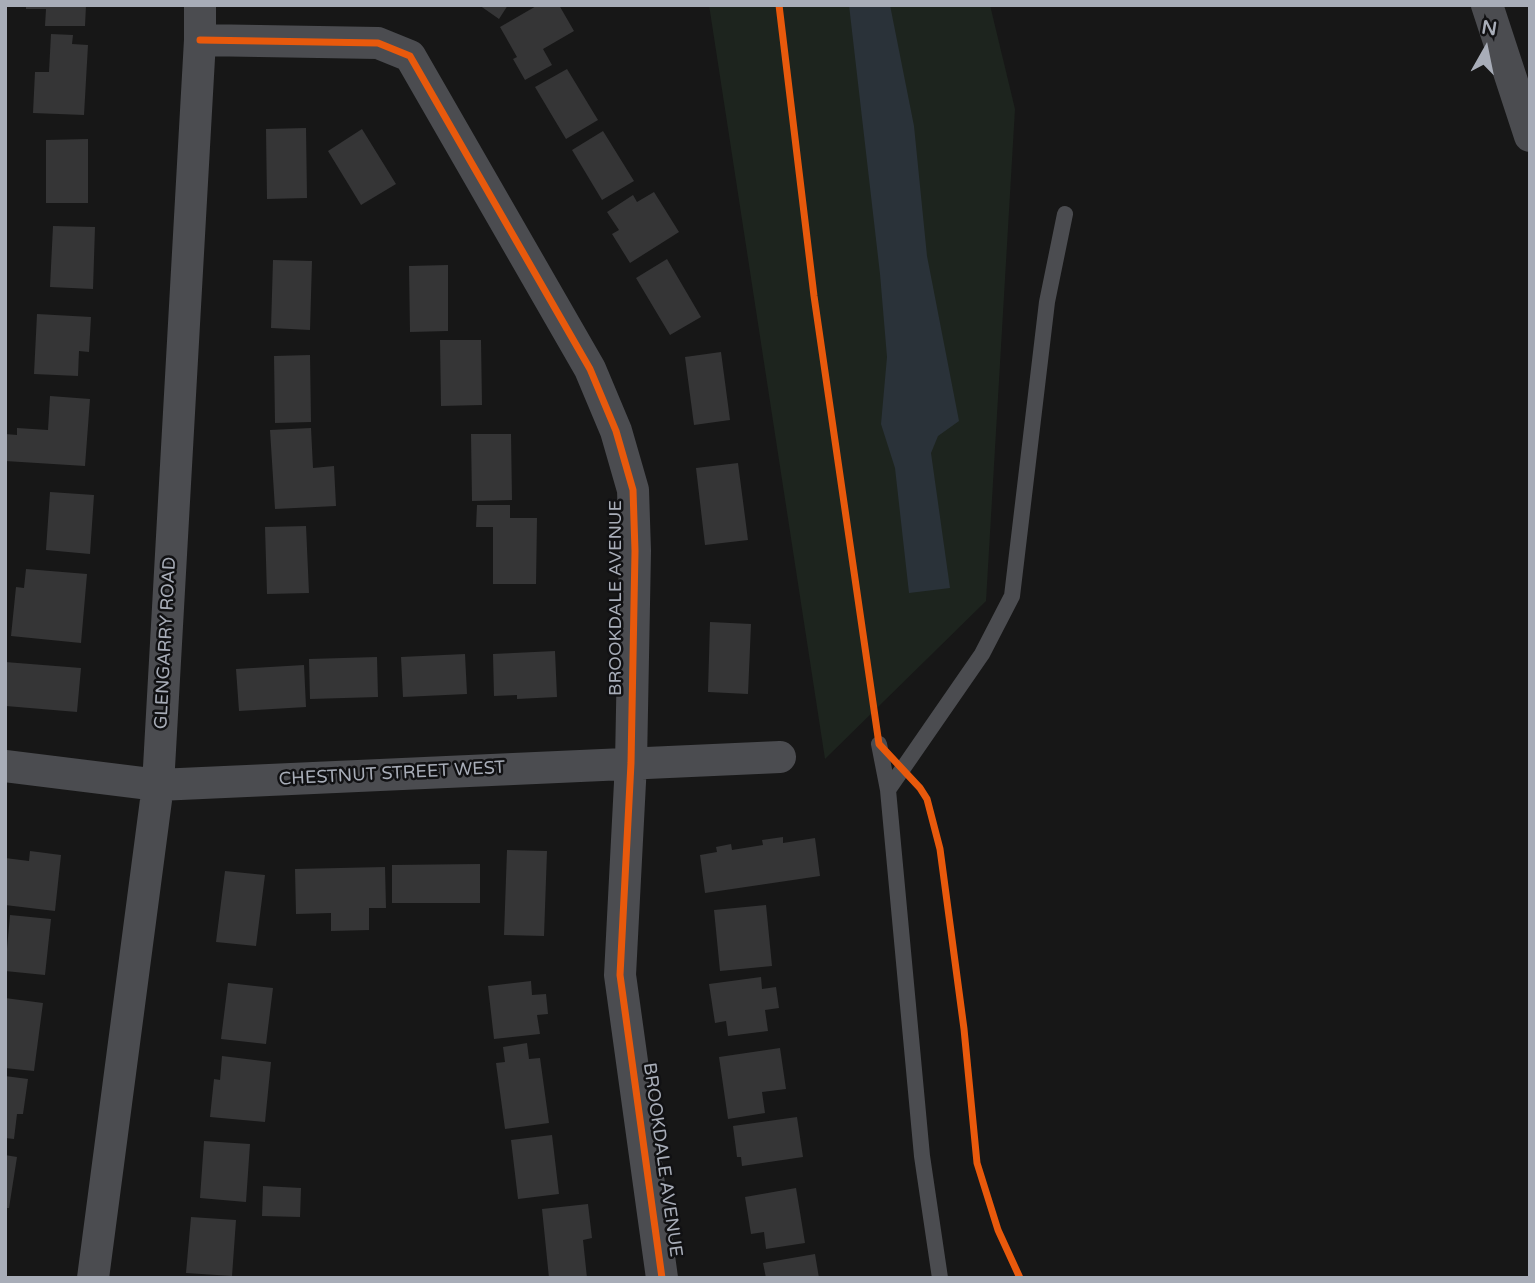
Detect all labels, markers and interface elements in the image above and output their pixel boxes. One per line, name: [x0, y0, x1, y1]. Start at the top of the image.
north arrow: [1451, 14, 1521, 84]
text: N: [1480, 16, 1499, 40]
street label: BROOKDALE AVENUE: [605, 500, 627, 696]
street label: GLENGARRY ROAD: [151, 556, 181, 730]
street label: CHESTNUT STREET WEST: [278, 757, 506, 791]
street label: BROOKDALE AVENUE: [638, 1061, 686, 1259]

